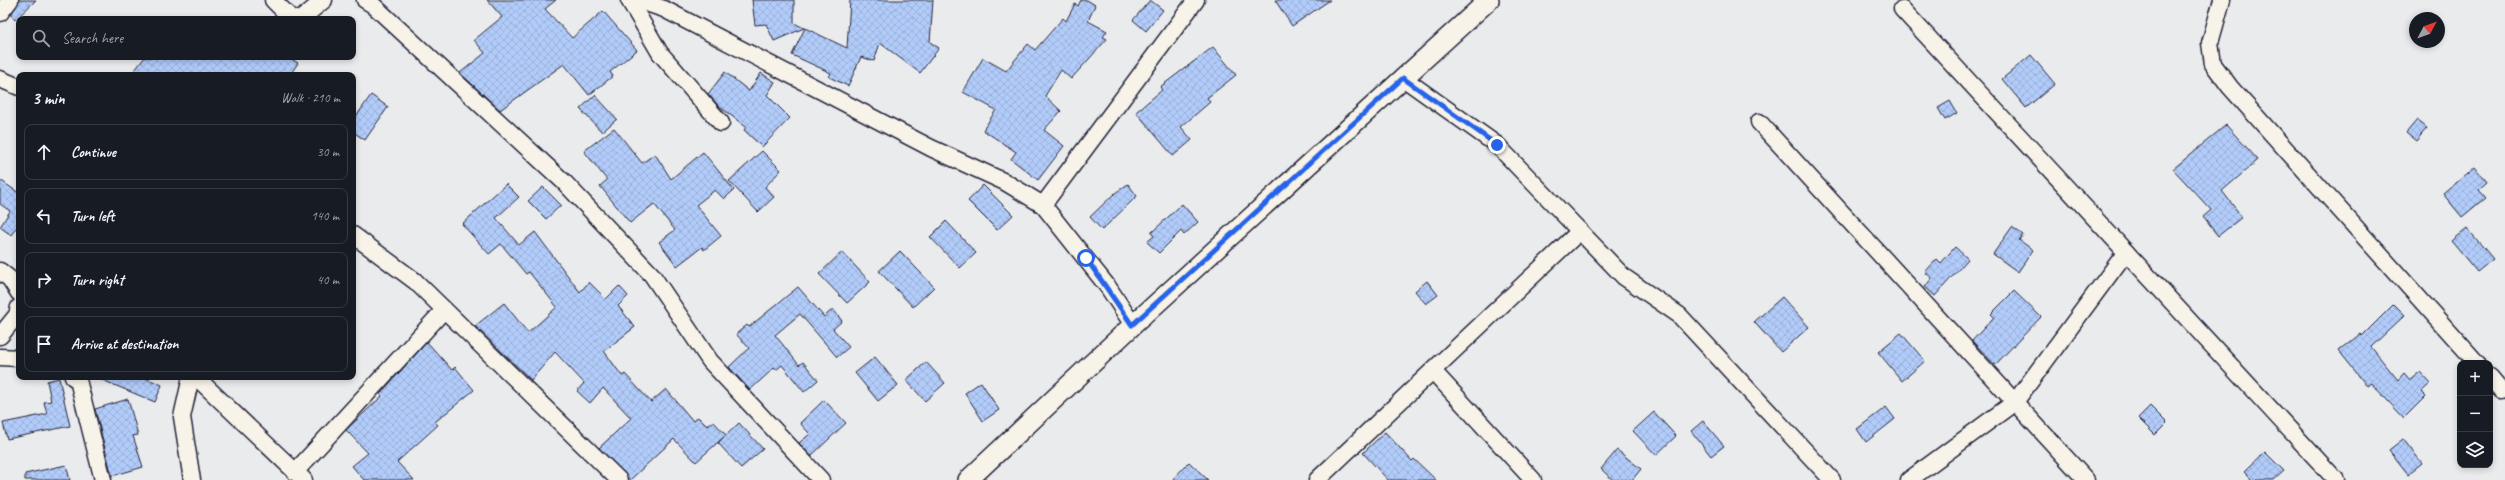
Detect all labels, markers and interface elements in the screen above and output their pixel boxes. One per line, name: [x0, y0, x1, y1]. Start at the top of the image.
north arrow: [2409, 12, 2445, 48]
search box: [16, 16, 356, 60]
icon: search: [30, 27, 52, 49]
text: Search here: [62, 29, 123, 48]
text: 3 min: [32, 88, 65, 109]
text: Walk · 210 m: [281, 90, 340, 106]
route end: [1488, 136, 1506, 154]
icon: ahead: [33, 141, 55, 163]
text: Continue: [71, 143, 116, 162]
text: 30 m: [317, 144, 339, 160]
icon: left: [33, 205, 55, 227]
text: Turn left: [71, 207, 114, 226]
text: 140 m: [311, 208, 339, 224]
route start: [1077, 249, 1095, 267]
icon: right: [33, 269, 55, 291]
text: Turn right: [71, 271, 124, 290]
text: 40 m: [317, 272, 339, 288]
icon: arrive: [33, 333, 55, 355]
text: Arrive at destination: [71, 335, 178, 354]
map controls: [2457, 360, 2493, 468]
button: +: [2457, 360, 2493, 396]
button: −: [2457, 396, 2493, 432]
button: layers: [2457, 432, 2493, 468]

